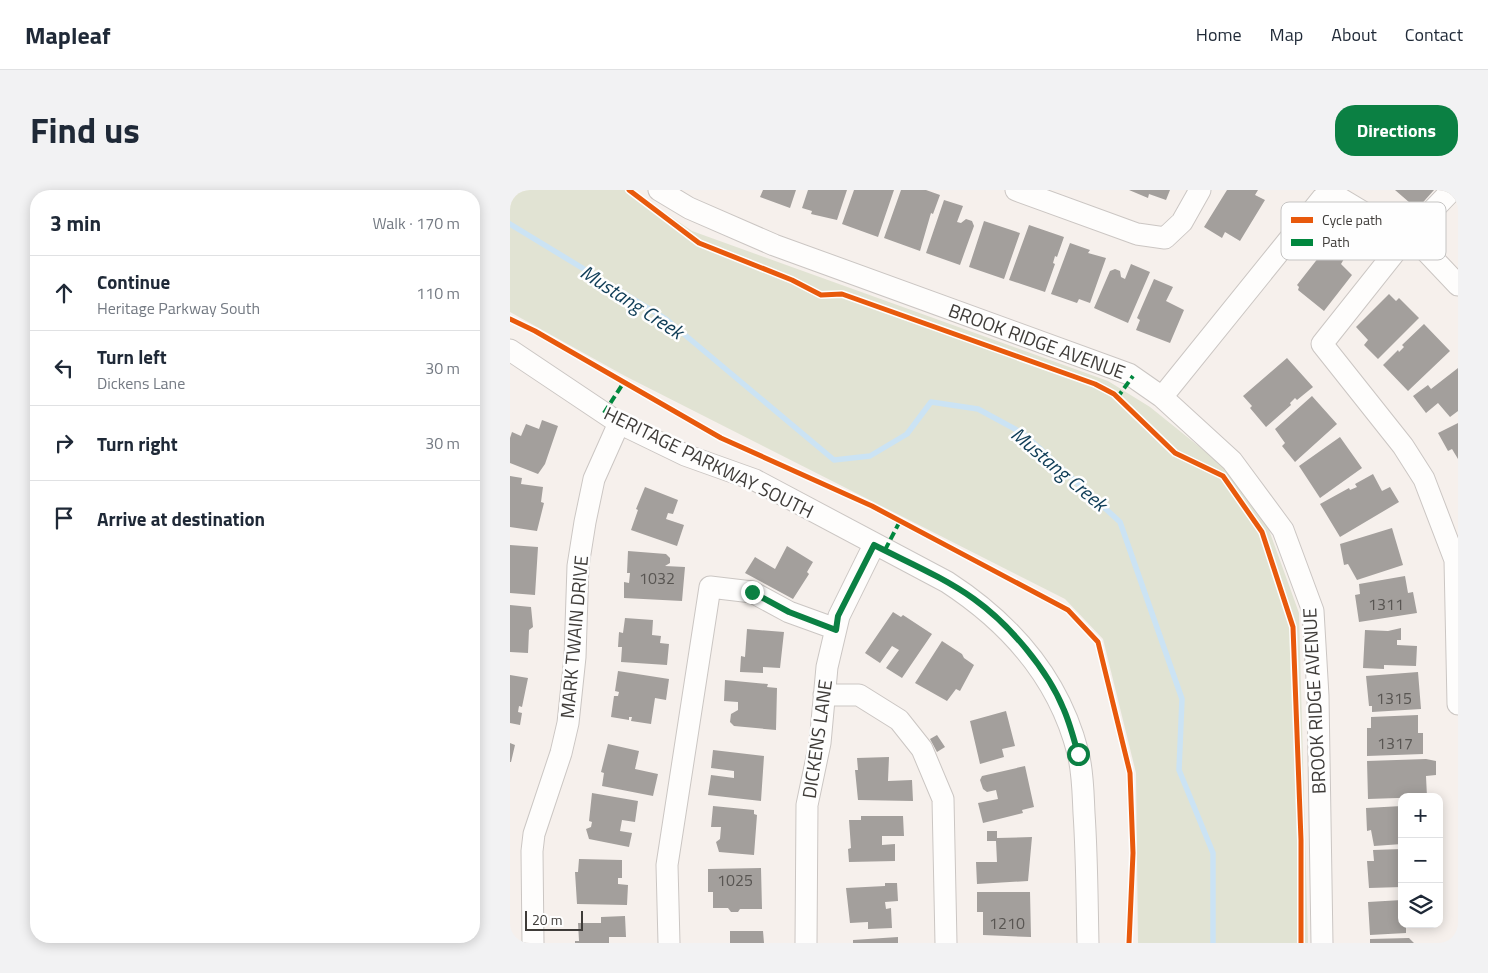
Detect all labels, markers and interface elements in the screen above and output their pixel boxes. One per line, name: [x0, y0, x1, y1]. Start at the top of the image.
text: Mapleaf: [25, 17, 110, 53]
text: Home: [1196, 21, 1242, 48]
text: Map: [1270, 21, 1303, 48]
text: About: [1331, 21, 1377, 48]
text: Contact: [1405, 21, 1463, 48]
text: Find us: [30, 103, 140, 157]
button: Directions: [1335, 105, 1458, 156]
legend: [1281, 202, 1446, 260]
text: 3 min: [50, 207, 101, 239]
text: Cycle path: [1322, 209, 1382, 230]
text: Walk · 170 m: [372, 211, 460, 235]
text: Path: [1322, 231, 1350, 252]
water label: Mustang Creek: [574, 257, 692, 348]
text: Continue: [97, 267, 170, 296]
icon: ahead: [50, 279, 78, 307]
text: 110 m: [416, 281, 460, 305]
street label: BROOK RIDGE AVENUE: [945, 295, 1130, 386]
text: Heritage Parkway South: [97, 296, 260, 320]
text: Turn left: [97, 342, 167, 371]
icon: left: [50, 354, 78, 382]
text: 30 m: [425, 356, 460, 380]
text: Dickens Lane: [97, 371, 185, 395]
street label: HERITAGE PARKWAY SOUTH: [600, 398, 819, 525]
water label: Mustang Creek: [1004, 419, 1116, 520]
icon: right: [50, 429, 78, 457]
text: Turn right: [97, 429, 178, 458]
text: 30 m: [425, 431, 460, 455]
icon: arrive: [50, 504, 78, 532]
text: Arrive at destination: [97, 504, 265, 533]
street label: MARK TWAIN DRIVE: [552, 554, 595, 720]
house number: 1032: [639, 566, 675, 590]
route end: [741, 581, 764, 604]
house number: 1311: [1368, 592, 1404, 616]
street label: BROOK RIDGE AVENUE: [1294, 607, 1333, 795]
street label: DICKENS LANE: [794, 678, 839, 800]
house number: 1315: [1376, 686, 1412, 710]
house number: 1317: [1377, 731, 1413, 755]
route start: [1067, 743, 1090, 766]
map controls: [1398, 793, 1443, 928]
button: +: [1398, 793, 1443, 838]
button: −: [1398, 838, 1443, 883]
house number: 1025: [717, 868, 753, 892]
button: layers: [1398, 883, 1443, 928]
scale bar: [525, 908, 582, 931]
text: 20 m: [532, 909, 562, 930]
house number: 1210: [989, 911, 1025, 935]

